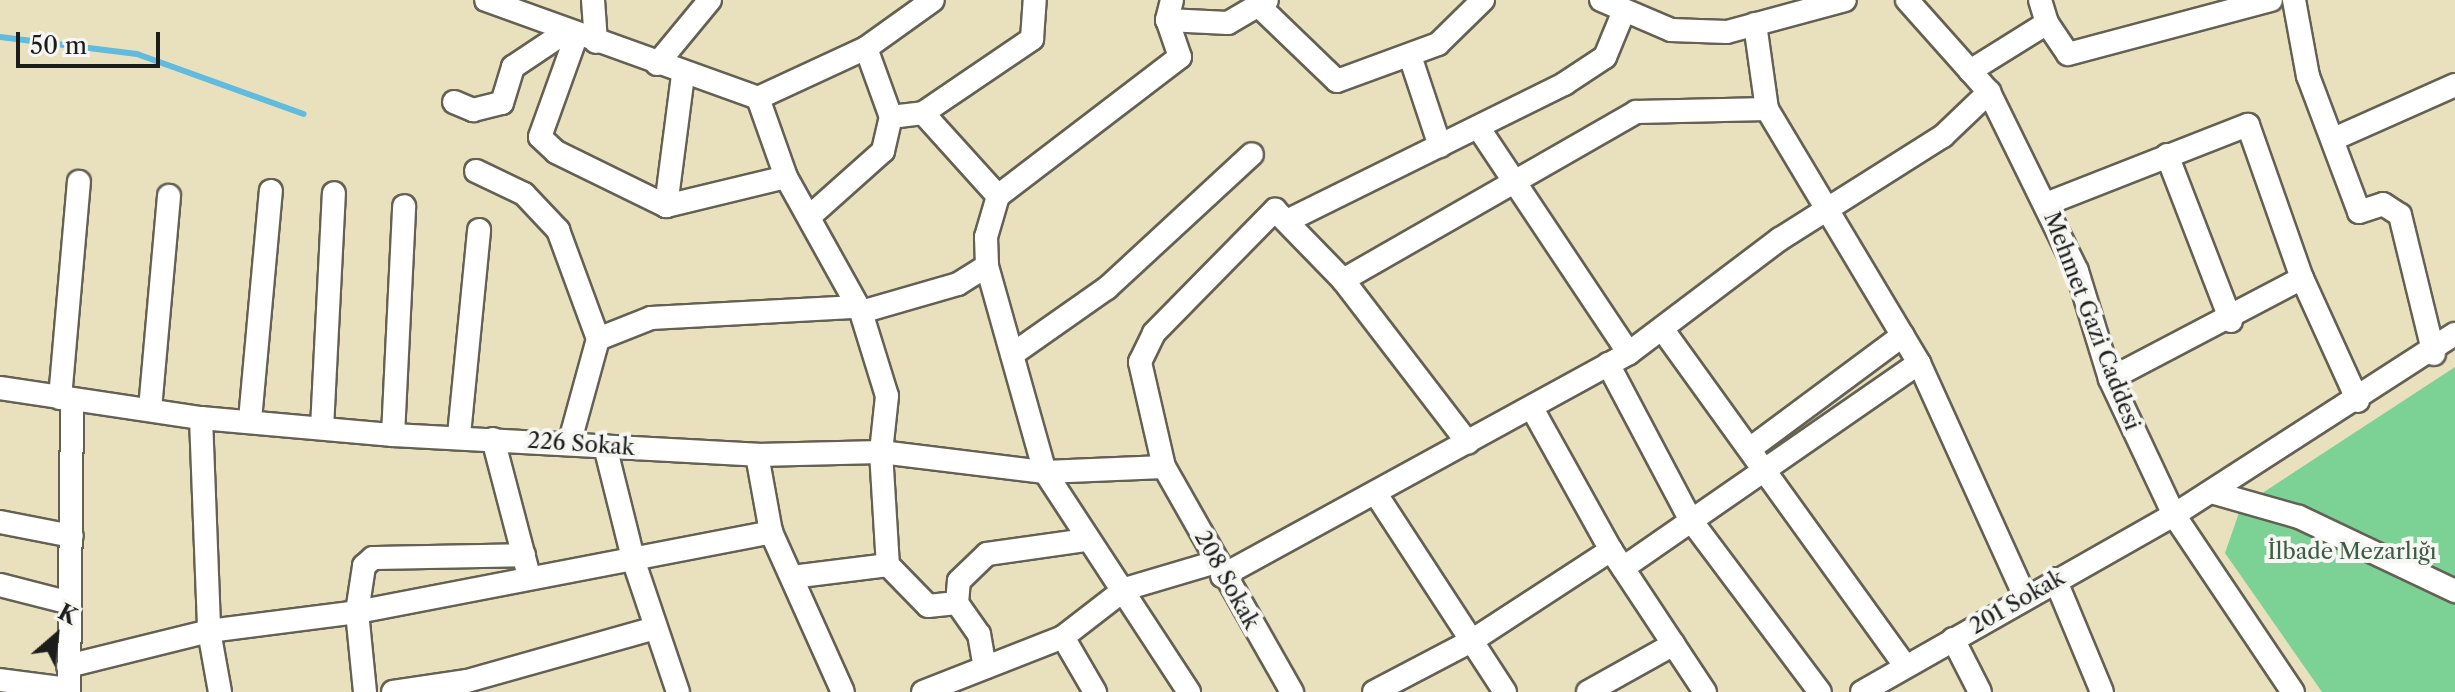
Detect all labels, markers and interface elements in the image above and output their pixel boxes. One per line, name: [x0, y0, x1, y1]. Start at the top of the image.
scale bar: [20, 16, 164, 66]
text: 50 m: [30, 31, 87, 60]
street label: Mehmet Gazi Caddesi: [2038, 208, 2146, 434]
street label: 226 Sokak: [527, 427, 635, 461]
street label: 208 Sokak: [1189, 526, 1265, 634]
park label: İlbade Mezarlığı: [2268, 539, 2436, 565]
street label: 201 Sokak: [1965, 564, 2069, 640]
north arrow: [16, 596, 96, 676]
text: K: [53, 598, 82, 630]

